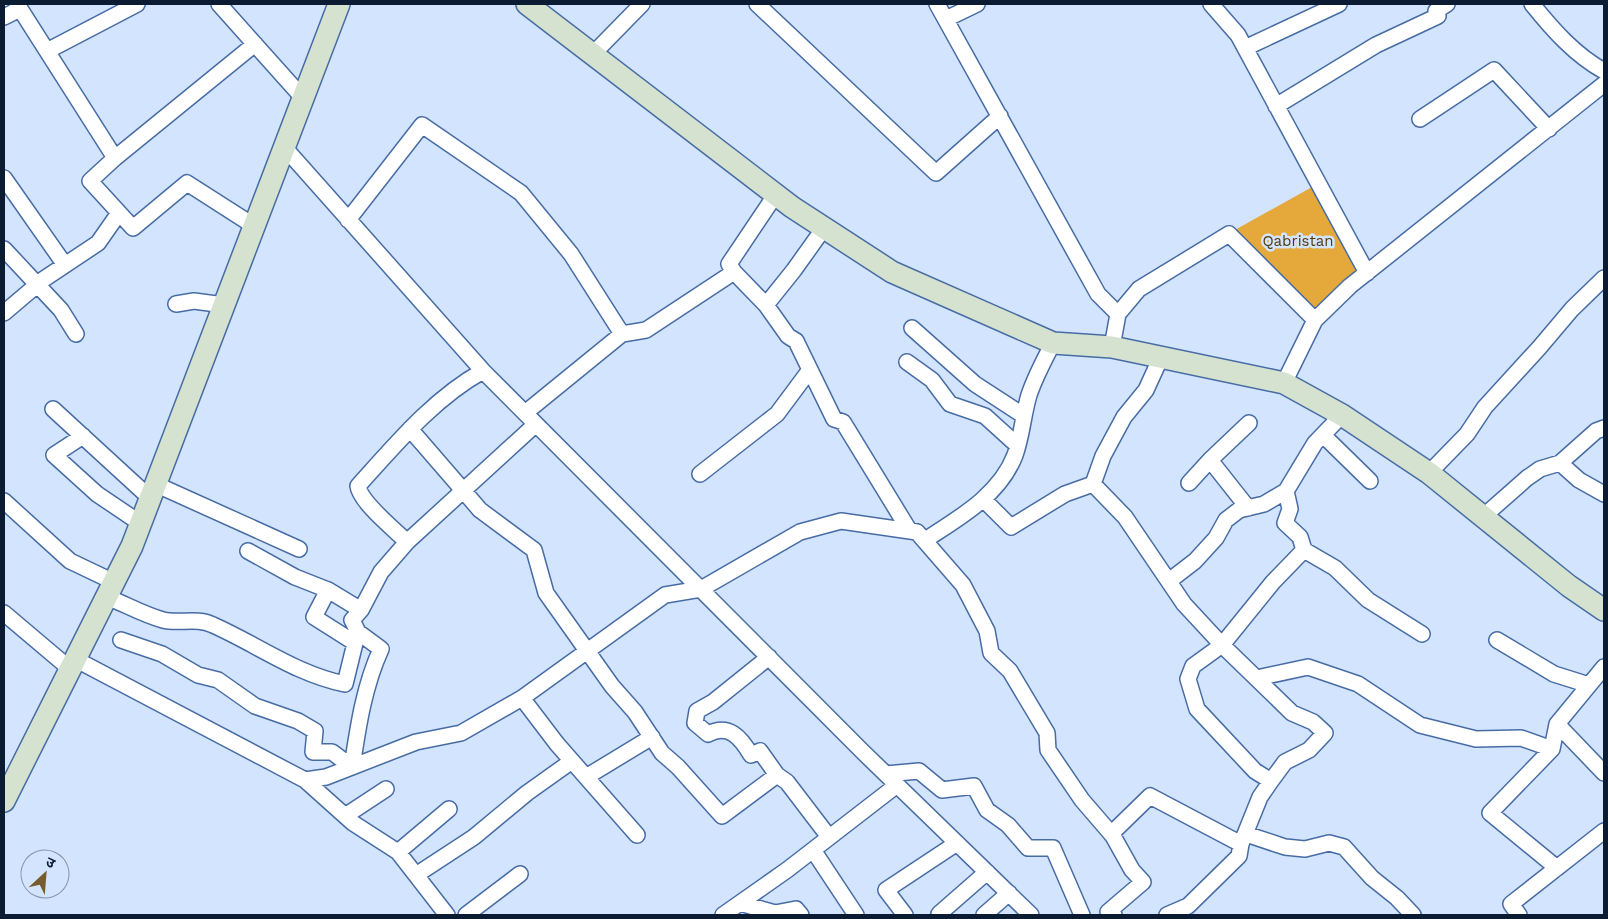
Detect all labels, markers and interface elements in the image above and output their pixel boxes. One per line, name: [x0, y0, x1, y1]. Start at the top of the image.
park label: Qabristan: [1262, 232, 1334, 250]
north arrow: [20, 849, 70, 899]
text: उ: [44, 853, 59, 872]

